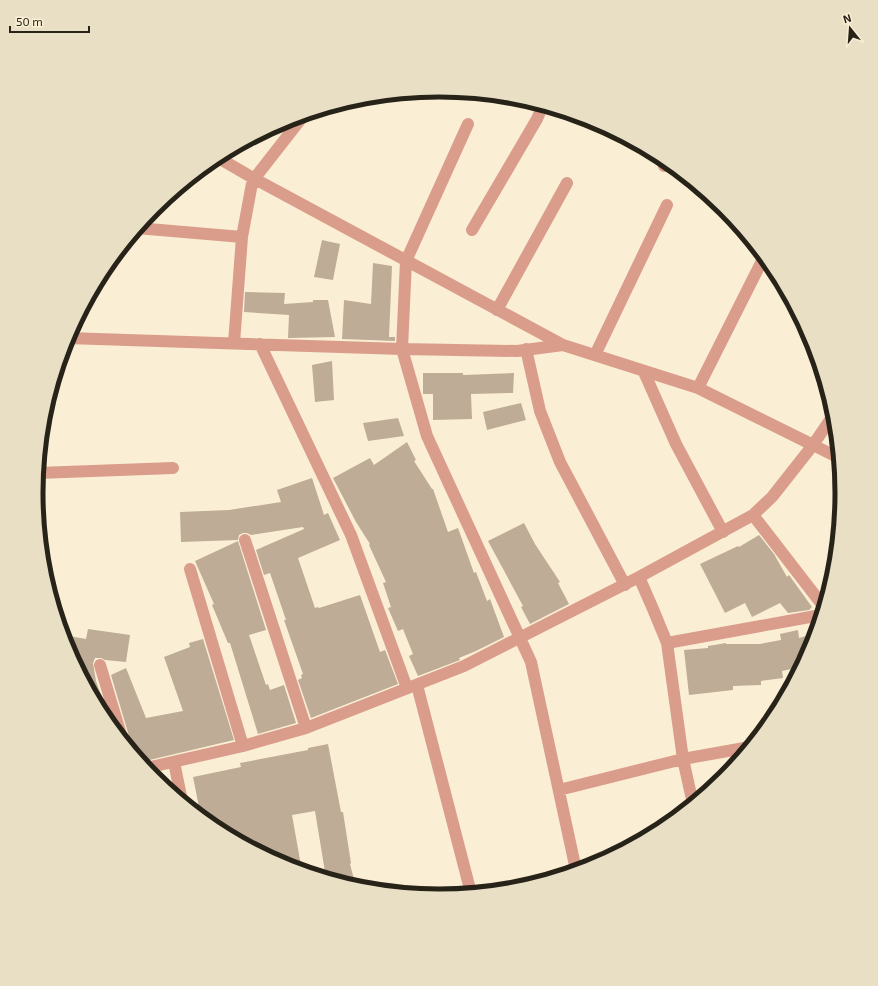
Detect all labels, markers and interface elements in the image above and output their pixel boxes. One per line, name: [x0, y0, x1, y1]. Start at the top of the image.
scale bar: [10, 8, 89, 34]
north arrow: [830, 8, 870, 48]
text: N: [841, 11, 853, 25]
text: 50 m: [16, 14, 43, 28]

